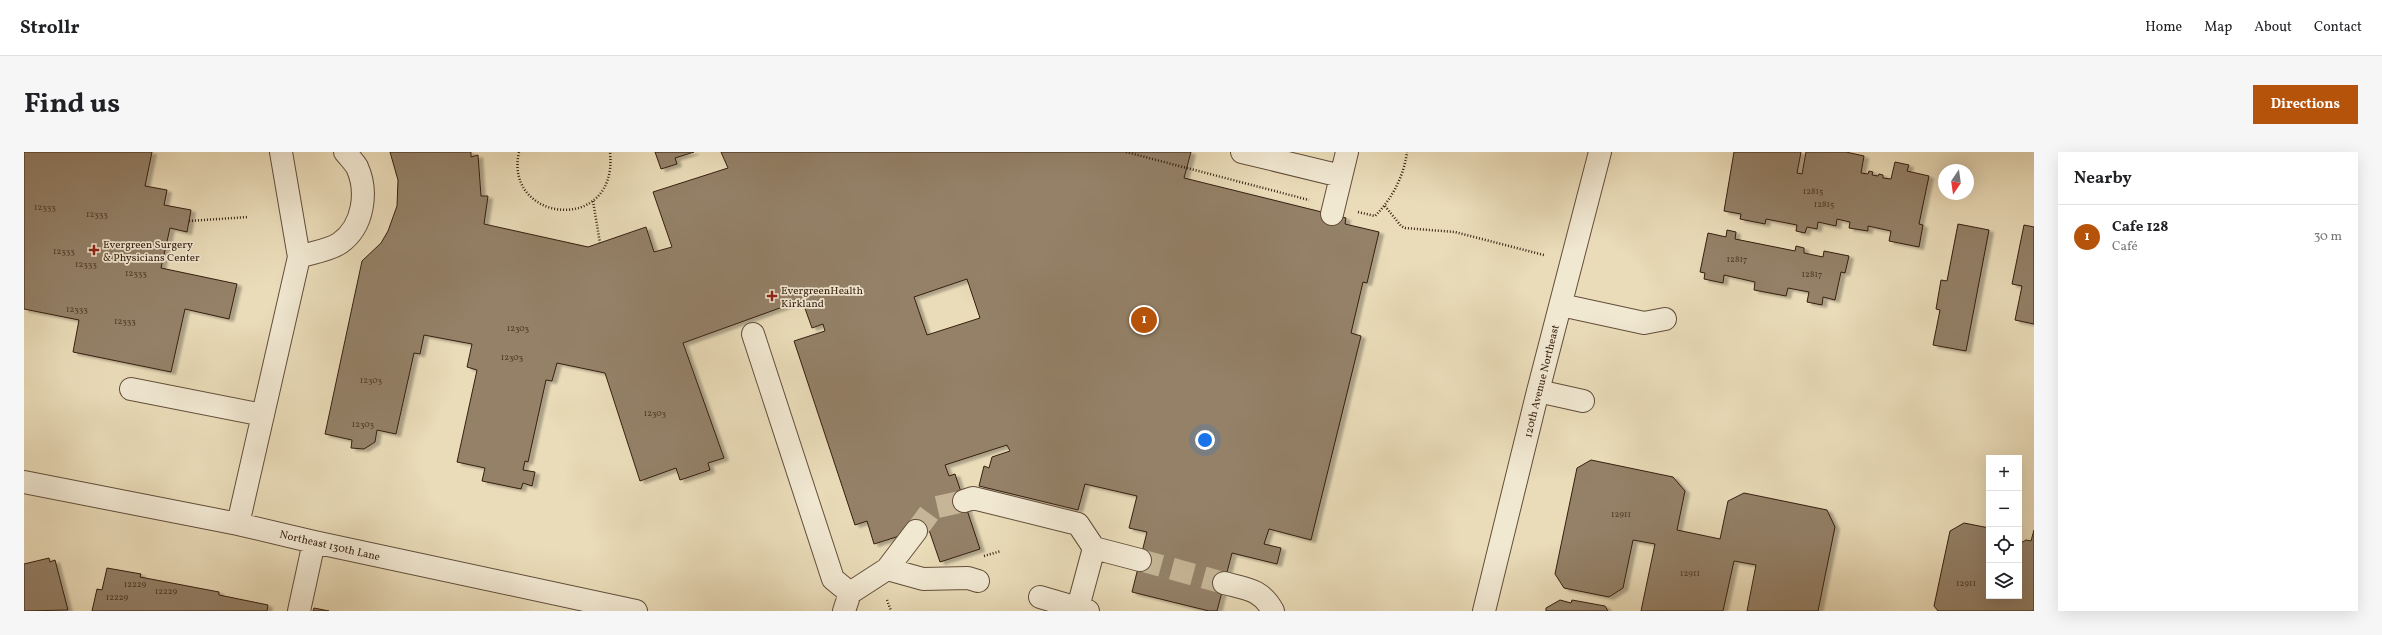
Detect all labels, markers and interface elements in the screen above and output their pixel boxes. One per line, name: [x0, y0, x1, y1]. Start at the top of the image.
text: Strollr: [20, 15, 80, 41]
text: Home: [2145, 18, 2182, 37]
text: Map: [2204, 18, 2232, 37]
text: About: [2254, 18, 2292, 37]
text: Contact: [2314, 18, 2362, 37]
text: Find us: [24, 85, 120, 124]
button: Directions: [2253, 85, 2358, 124]
north arrow: [1938, 164, 1974, 200]
text: Nearby: [2074, 167, 2132, 190]
house number: 12815: [1803, 185, 1823, 198]
house number: 12815: [1814, 198, 1834, 211]
house number: 12333: [34, 201, 56, 214]
house number: 12333: [86, 208, 108, 221]
text: Cafe 128: [2112, 217, 2168, 238]
text: 1: [2084, 228, 2090, 246]
text: 30 m: [2314, 228, 2342, 246]
place label: Evergreen Surgery & Physicians Center: [103, 238, 200, 266]
text: Café: [2112, 238, 2138, 256]
marker: Evergreen Surgery & Physicians Center: [88, 244, 100, 256]
house number: 12333: [53, 245, 75, 258]
house number: 12817: [1727, 253, 1747, 266]
house number: 12333: [75, 258, 97, 271]
house number: 12333: [125, 267, 147, 280]
house number: 12817: [1802, 268, 1822, 281]
place label: EvergreenHealth Kirkland: [781, 284, 863, 312]
marker: EvergreenHealth Kirkland: [766, 290, 778, 302]
house number: 12333: [66, 303, 88, 316]
pin: 1: [1131, 305, 1157, 335]
house number: 12333: [114, 315, 136, 328]
house number: 12303: [507, 322, 530, 335]
street label: 120th Avenue Northeast: [1521, 323, 1564, 439]
house number: 12303: [501, 351, 524, 364]
house number: 12303: [360, 374, 383, 387]
house number: 12303: [644, 407, 667, 420]
house number: 12303: [352, 418, 375, 431]
your location: [1195, 430, 1215, 450]
map controls: [1986, 455, 2022, 599]
button: +: [1986, 455, 2022, 491]
button: −: [1986, 491, 2022, 527]
house number: 12911: [1611, 508, 1631, 521]
button: locate: [1986, 527, 2022, 563]
street label: Northeast 130th Lane: [278, 528, 381, 565]
button: layers: [1986, 563, 2022, 599]
house number: 12911: [1680, 567, 1700, 580]
house number: 12911: [1956, 577, 1976, 590]
house number: 12229: [124, 578, 147, 591]
house number: 12229: [155, 585, 178, 598]
house number: 12229: [106, 591, 129, 604]

